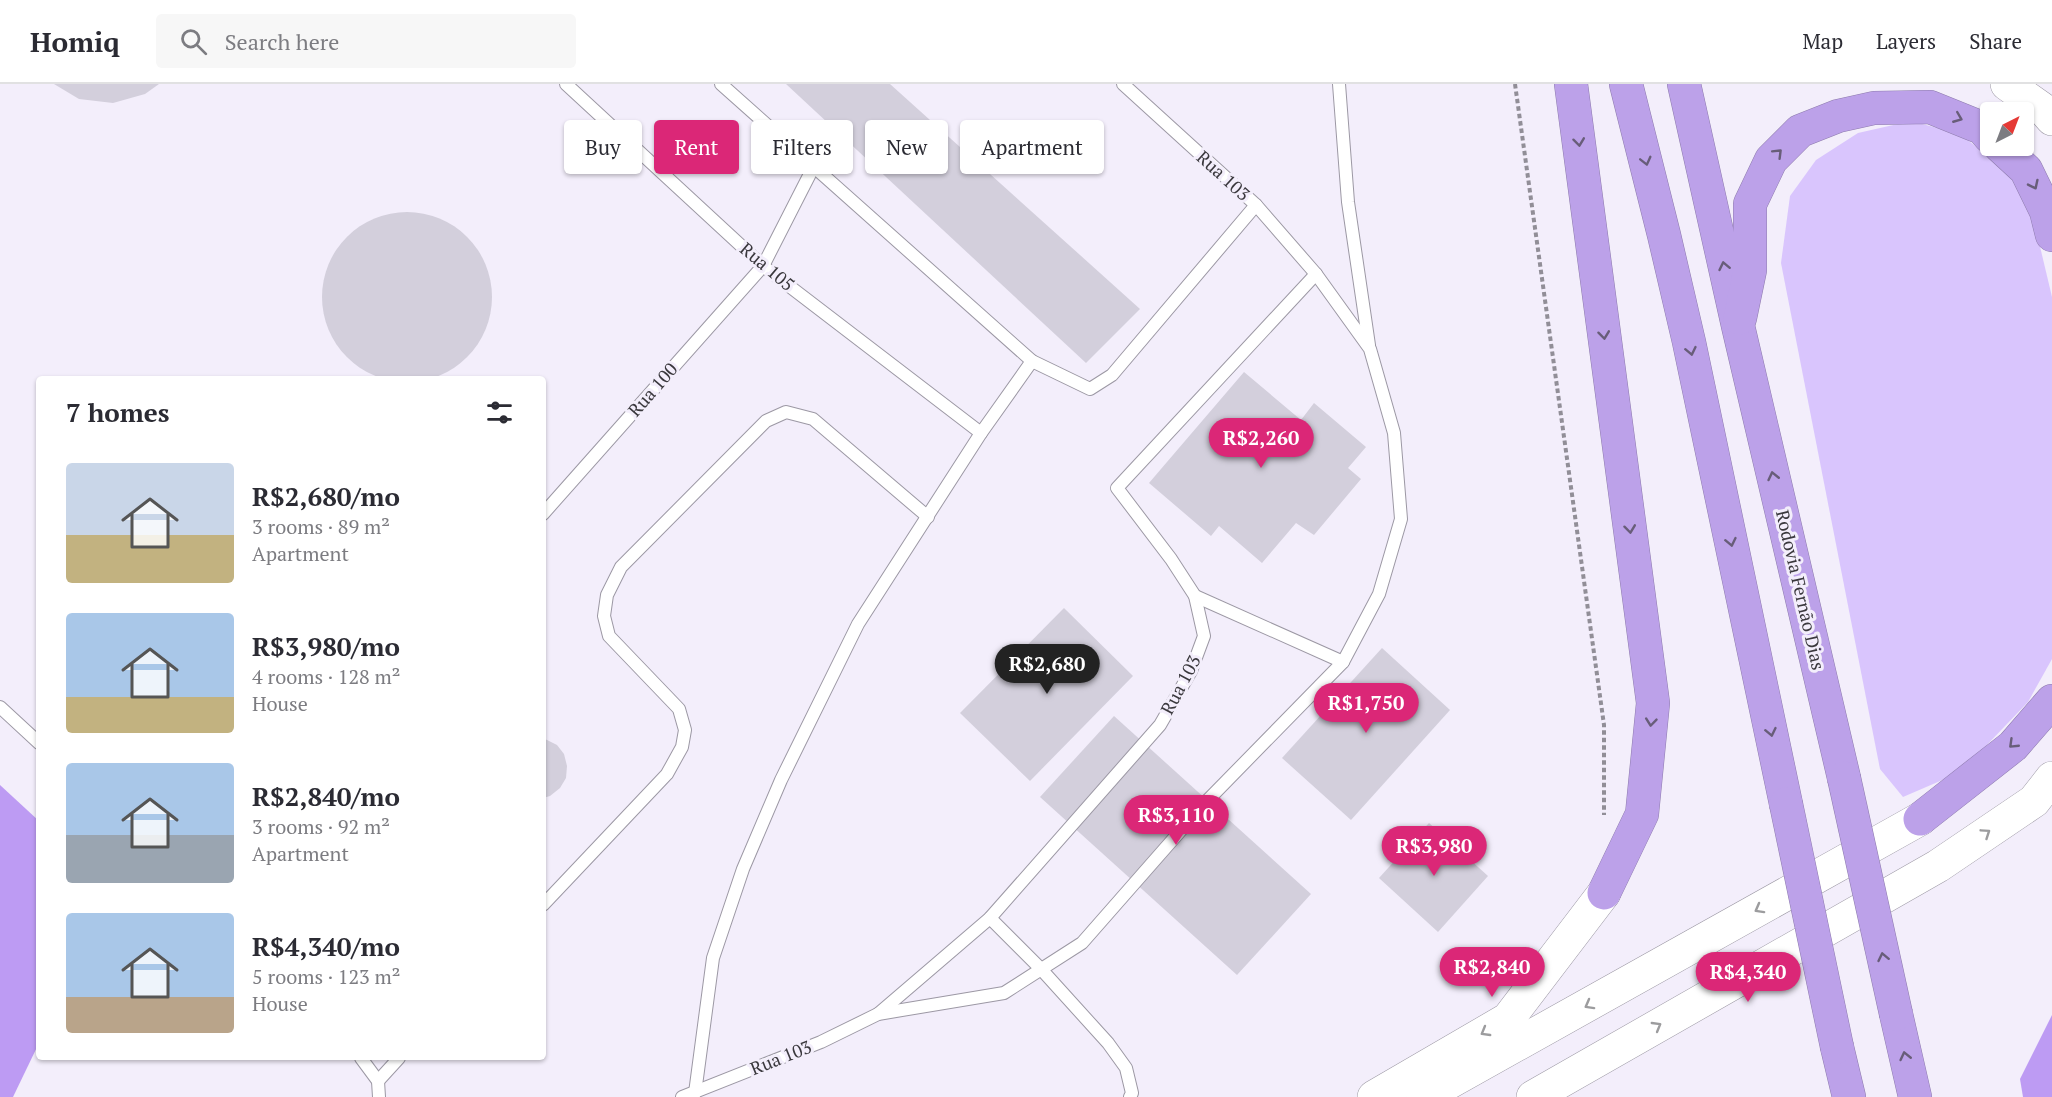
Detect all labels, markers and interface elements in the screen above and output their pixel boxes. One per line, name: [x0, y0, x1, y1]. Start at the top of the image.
search box: [156, 14, 576, 68]
text: Homiq: [30, 23, 120, 60]
icon: search: [177, 25, 210, 58]
text: Search here: [225, 27, 339, 56]
text: Map: [1802, 27, 1843, 55]
text: Layers: [1876, 27, 1936, 55]
text: Share: [1969, 27, 2022, 55]
north arrow: [1980, 102, 2034, 156]
map controls: [1980, 102, 2034, 156]
one-way arrow: [1951, 111, 1962, 123]
chip: Buy: [564, 120, 642, 174]
chip: Rent: [654, 120, 739, 174]
chip: Filters: [751, 120, 853, 174]
chip: New: [865, 120, 948, 174]
chip: Apartment: [960, 120, 1104, 174]
one-way arrow: [1572, 137, 1585, 147]
street label: Rua 103: [1192, 145, 1255, 206]
one-way arrow: [1770, 150, 1781, 161]
one-way arrow: [1638, 156, 1651, 166]
one-way arrow: [2026, 179, 2038, 190]
street label: Rua 105: [735, 236, 800, 296]
one-way arrow: [1719, 261, 1732, 271]
one-way arrow: [1598, 331, 1610, 340]
one-way arrow: [1684, 345, 1697, 355]
street label: Rua 100: [622, 357, 682, 421]
text: 7 homes: [66, 395, 170, 429]
icon: filters: [483, 396, 516, 429]
pin: R$2,260: [1206, 418, 1316, 469]
text: R$2,260: [1223, 424, 1299, 451]
one-way arrow: [1767, 471, 1780, 481]
text: R$2,680/mo: [252, 479, 400, 513]
icon: home: [114, 487, 186, 559]
street label: Rodovia Fernão Dias: [1771, 507, 1831, 672]
text: 3 rooms · 89 m²: [252, 513, 390, 540]
one-way arrow: [1623, 524, 1635, 533]
one-way arrow: [1724, 536, 1737, 546]
text: Apartment: [252, 540, 349, 567]
text: R$3,980/mo: [252, 629, 400, 663]
icon: home: [114, 637, 186, 709]
pin: R$2,680: [992, 644, 1102, 695]
text: R$2,680: [1009, 650, 1085, 677]
street label: Rua 103: [1154, 651, 1206, 718]
text: 4 rooms · 128 m²: [252, 663, 400, 690]
pin: R$1,750: [1311, 683, 1421, 734]
text: R$1,750: [1328, 689, 1404, 716]
text: House: [252, 690, 308, 717]
one-way arrow: [1645, 718, 1658, 727]
one-way arrow: [1764, 727, 1777, 737]
one-way arrow: [2009, 737, 2019, 748]
text: R$2,840/mo: [252, 779, 400, 813]
icon: home: [114, 787, 186, 859]
pin: R$3,110: [1121, 795, 1231, 846]
text: R$3,110: [1138, 801, 1214, 828]
text: 3 rooms · 92 m²: [252, 813, 390, 840]
pin: R$3,980: [1379, 826, 1489, 877]
one-way arrow: [1980, 829, 1991, 840]
text: R$3,980: [1396, 832, 1472, 859]
text: Apartment: [252, 840, 349, 867]
one-way arrow: [1755, 902, 1765, 913]
text: R$4,340/mo: [252, 929, 400, 963]
icon: home: [114, 937, 186, 1009]
pin: R$2,840: [1437, 947, 1547, 998]
pin: R$4,340: [1693, 952, 1803, 1003]
one-way arrow: [1877, 952, 1890, 962]
text: R$2,840: [1454, 953, 1530, 980]
text: R$4,340: [1710, 958, 1786, 985]
text: 5 rooms · 123 m²: [252, 963, 400, 990]
text: House: [252, 990, 308, 1017]
one-way arrow: [1585, 998, 1595, 1009]
one-way arrow: [1651, 1022, 1661, 1033]
one-way arrow: [1481, 1025, 1492, 1036]
street label: Rua 103: [746, 1034, 815, 1080]
one-way arrow: [1900, 1051, 1913, 1061]

